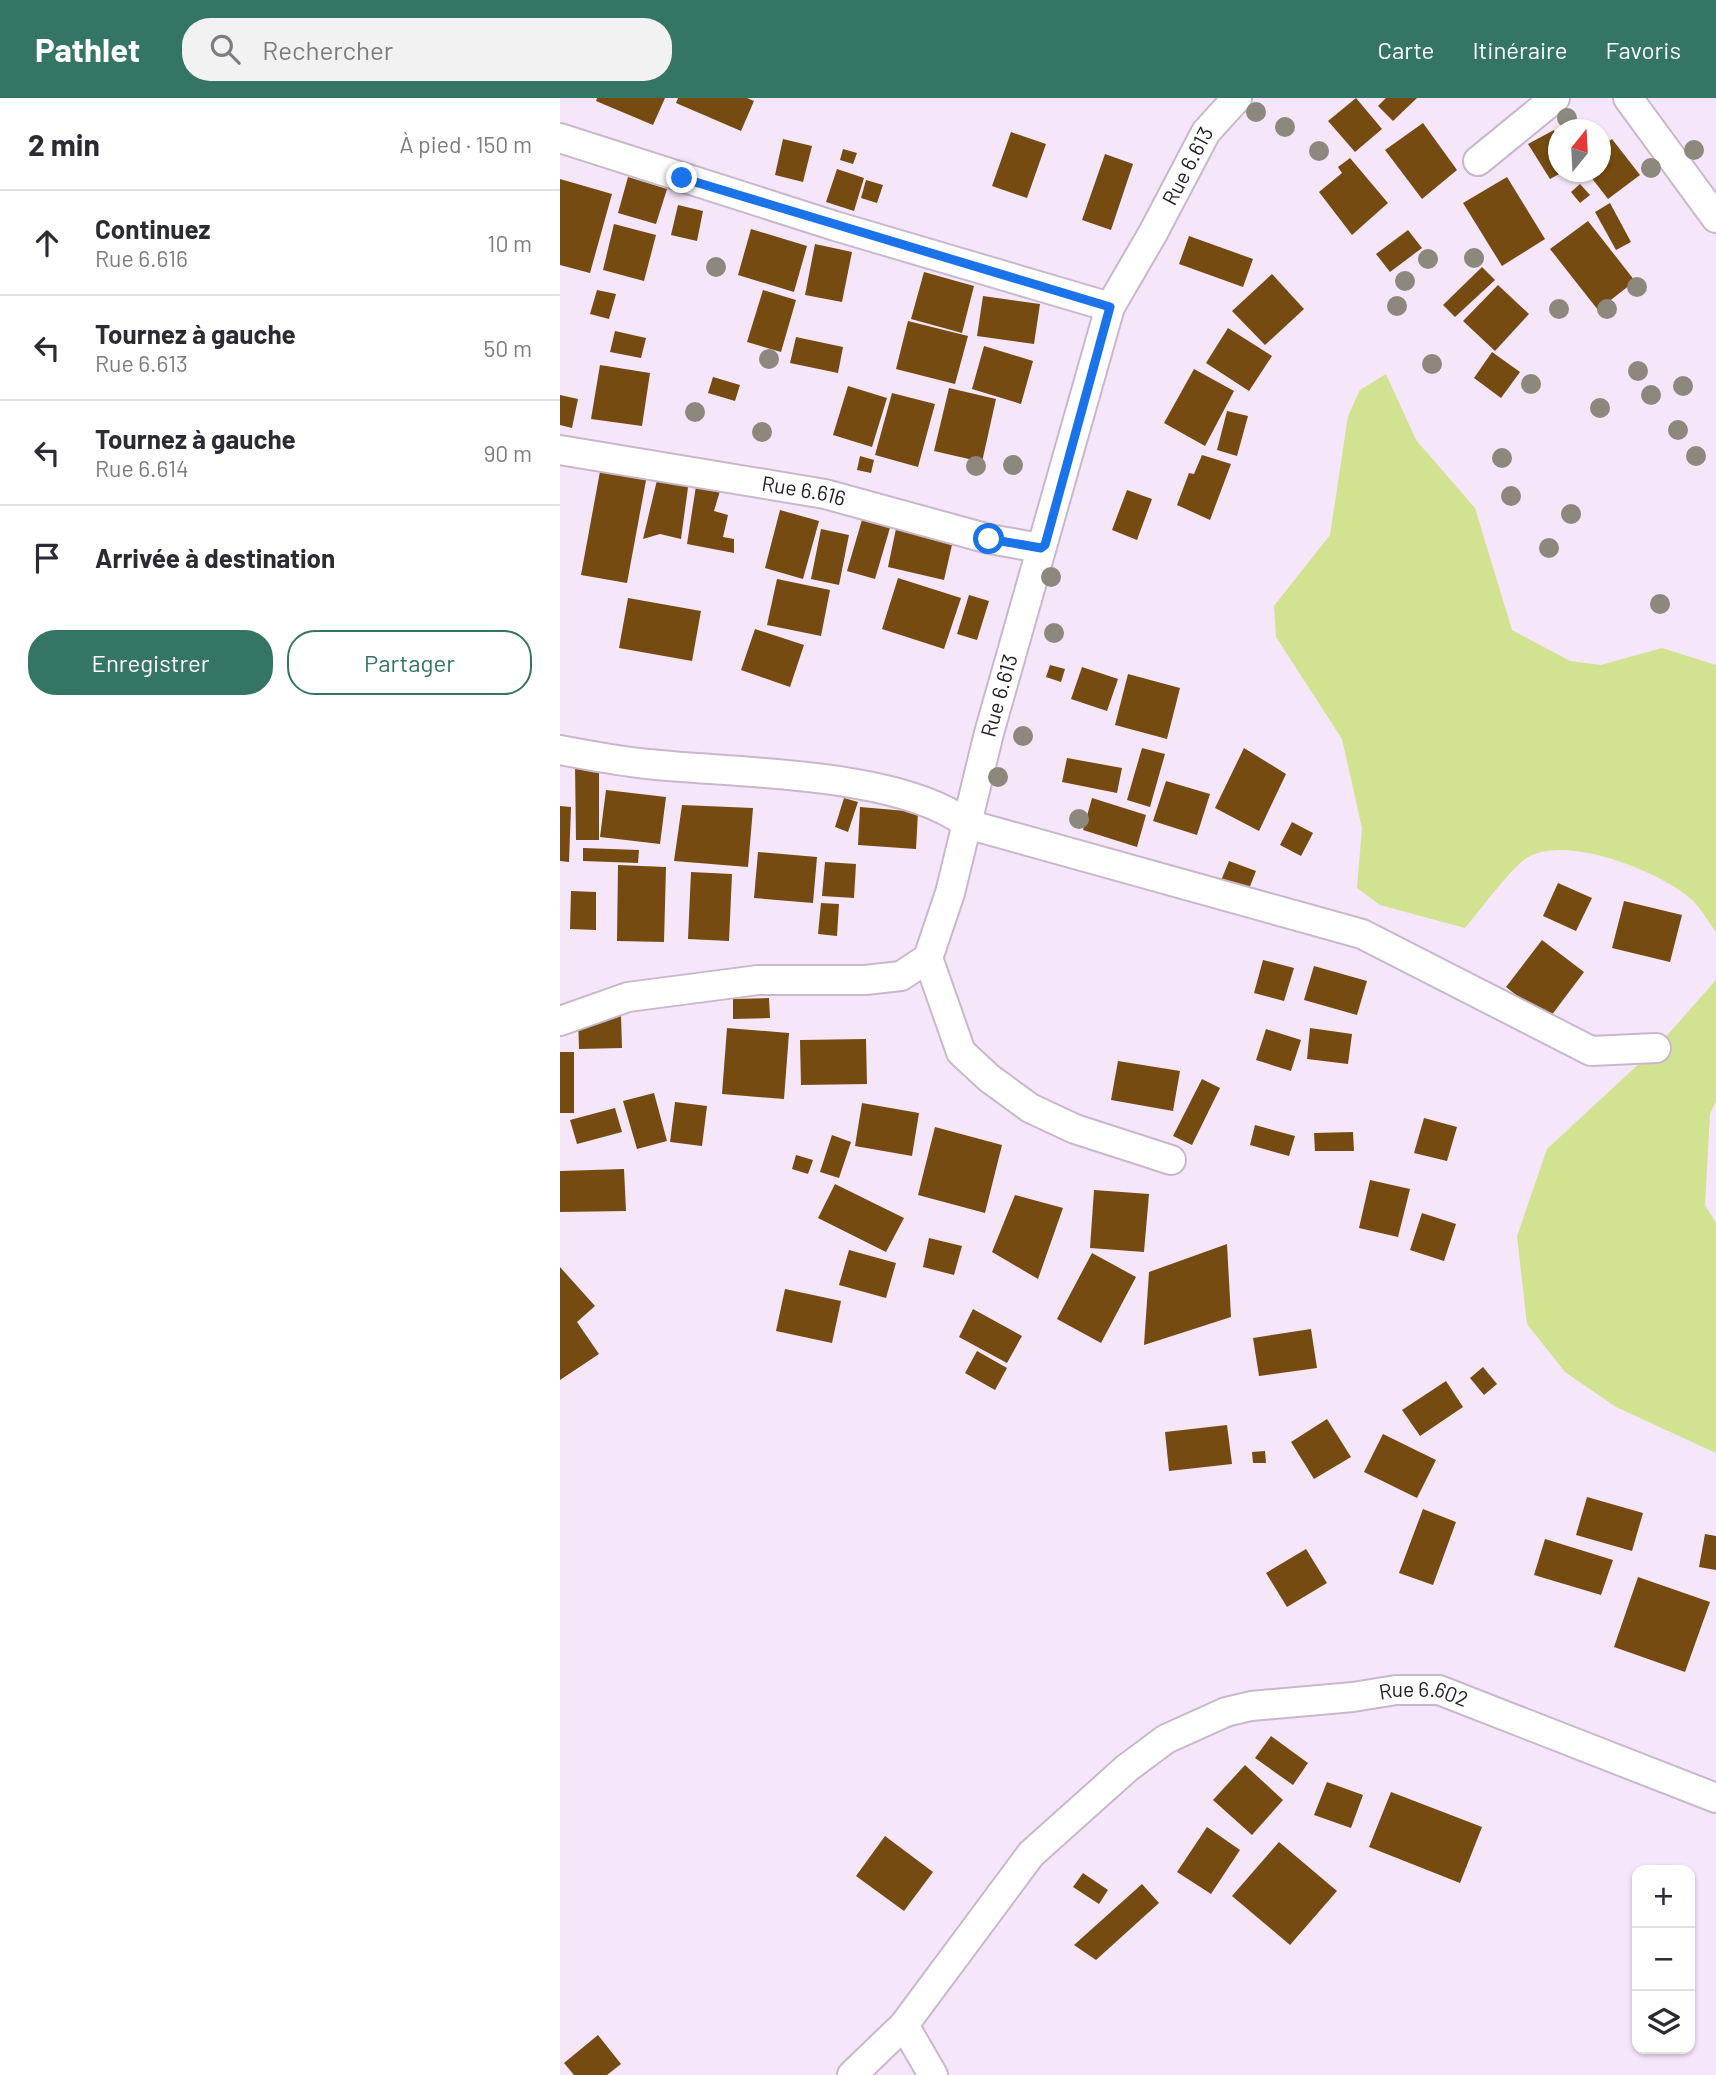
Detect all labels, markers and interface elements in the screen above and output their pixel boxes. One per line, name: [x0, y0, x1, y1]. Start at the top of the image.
search box: [182, 18, 672, 81]
text: Pathlet: [35, 29, 140, 69]
icon: search: [206, 30, 244, 68]
text: Rechercher: [262, 34, 393, 65]
text: Carte: [1378, 35, 1434, 64]
text: Itinéraire: [1472, 35, 1568, 64]
text: Favoris: [1606, 35, 1681, 64]
north arrow: [1548, 119, 1611, 182]
street label: Rue 6.613: [1156, 122, 1217, 209]
text: 2 min: [28, 126, 100, 162]
text: À pied · 150 m: [400, 130, 532, 158]
route end: [666, 162, 697, 193]
text: Continuez: [95, 213, 211, 244]
icon: ahead: [28, 224, 66, 262]
text: 10 m: [487, 229, 532, 257]
text: Rue 6.616: [95, 244, 188, 272]
text: Tournez à gauche: [95, 318, 296, 349]
icon: left: [28, 329, 66, 367]
text: 50 m: [484, 334, 532, 362]
text: Rue 6.613: [95, 349, 188, 377]
text: Tournez à gauche: [95, 423, 296, 454]
icon: left: [28, 434, 66, 472]
text: 90 m: [483, 439, 532, 467]
text: Rue 6.614: [95, 454, 189, 482]
street label: Rue 6.616: [760, 470, 849, 510]
route start: [973, 523, 1004, 554]
icon: arrive: [28, 539, 66, 577]
text: Arrivée à destination: [95, 542, 335, 573]
button: Enregistrer: [28, 630, 273, 695]
button: Partager: [287, 630, 532, 695]
street label: Rue 6.613: [975, 651, 1022, 739]
street label: Rue 6.602: [1377, 1676, 1472, 1711]
map controls: [1632, 1865, 1695, 2054]
button: +: [1632, 1865, 1695, 1928]
button: −: [1632, 1928, 1695, 1991]
button: layers: [1632, 1991, 1695, 2054]

